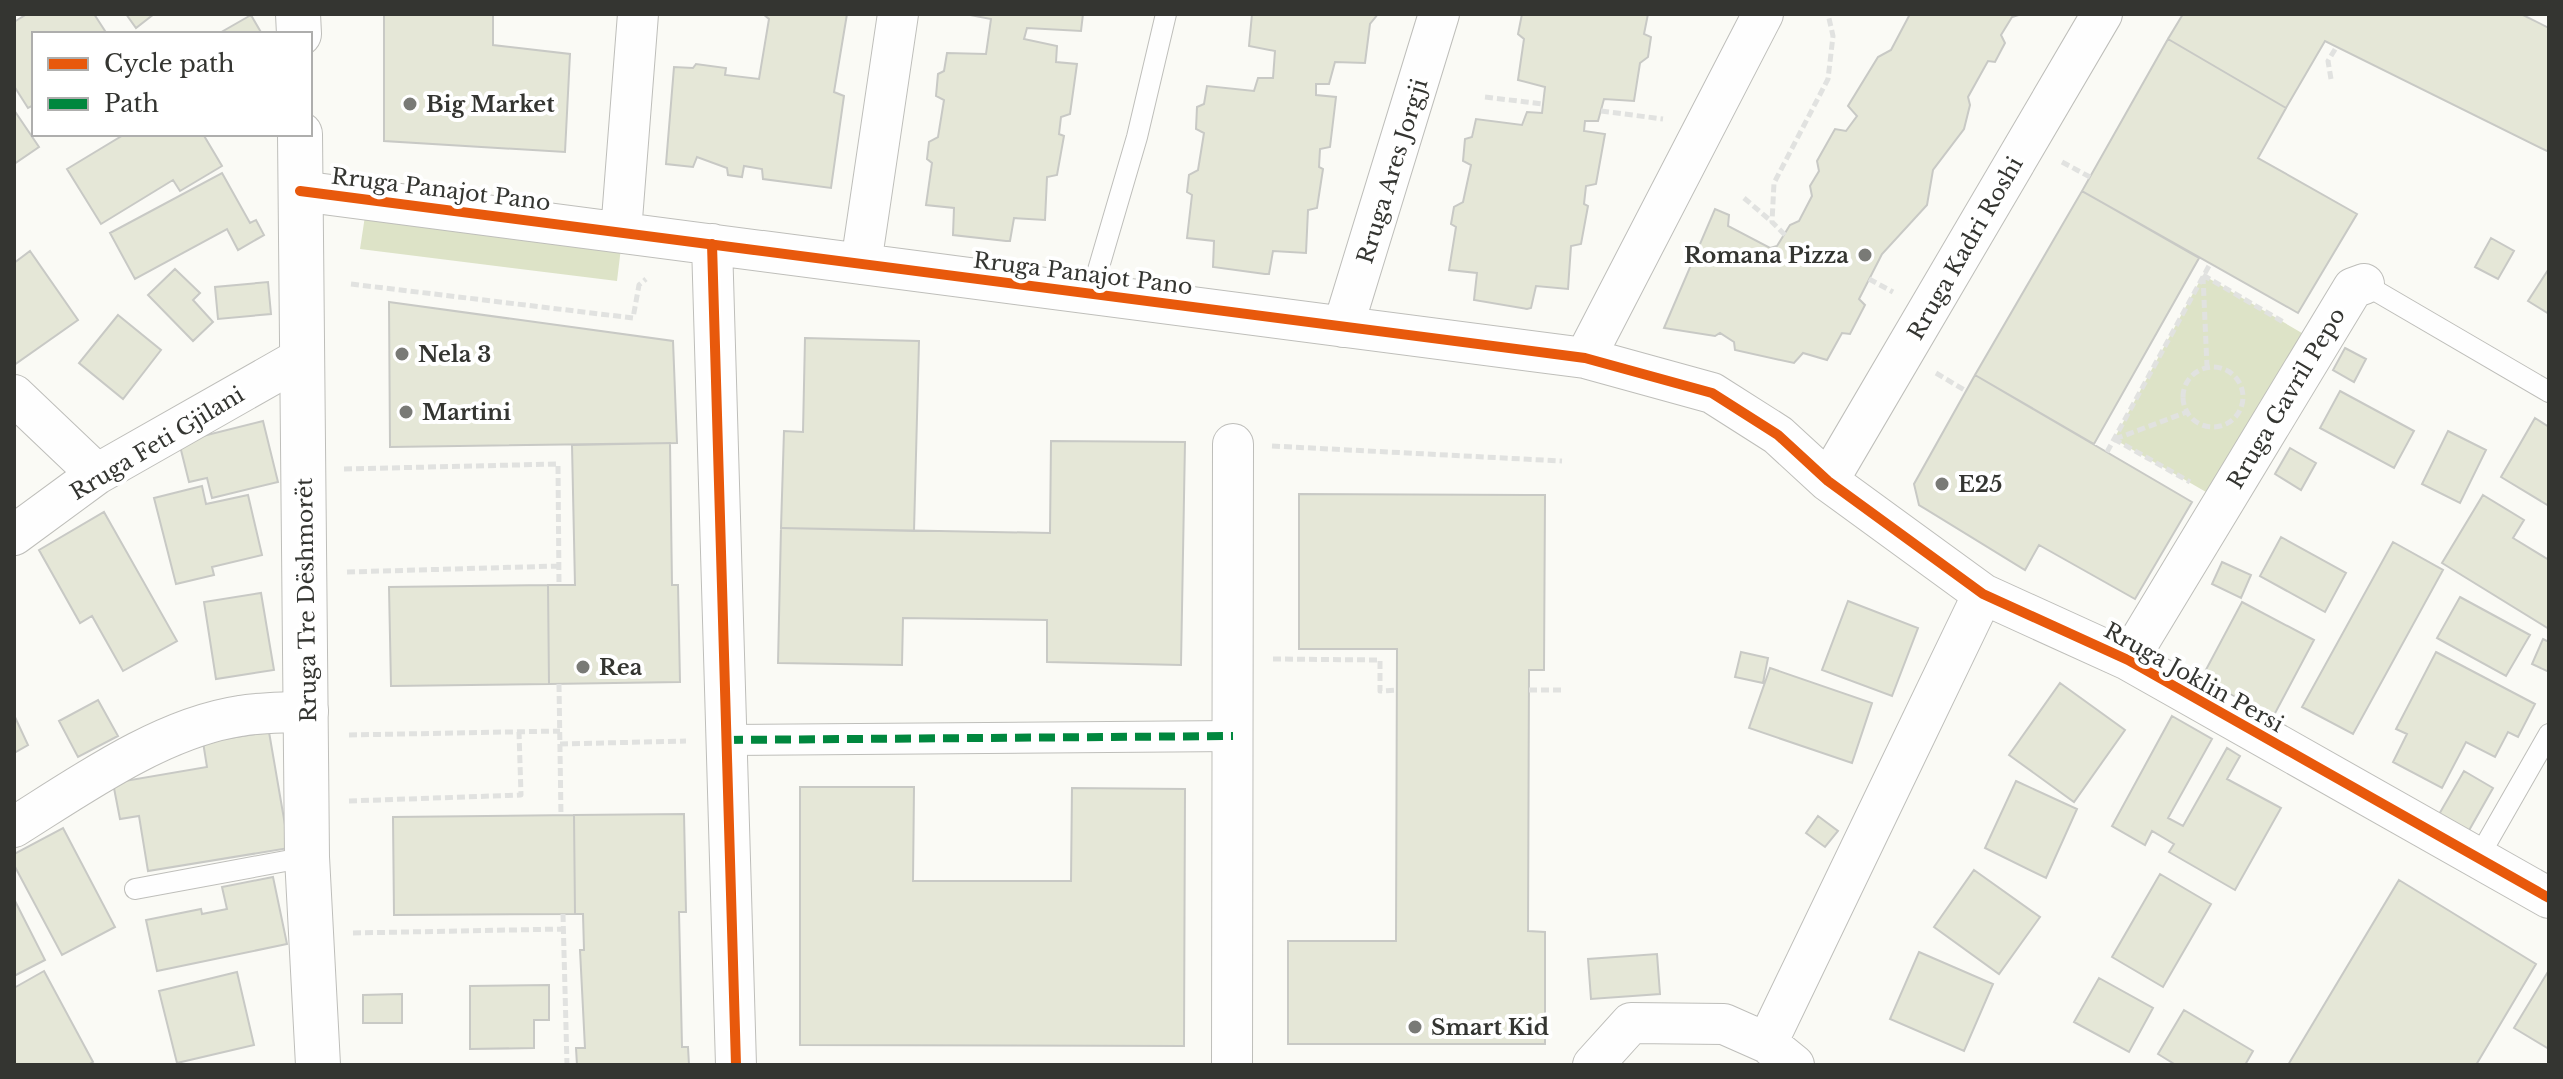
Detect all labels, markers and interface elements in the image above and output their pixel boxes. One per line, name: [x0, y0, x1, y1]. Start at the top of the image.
legend: [32, 32, 312, 136]
text: Cycle path: [104, 49, 235, 78]
street label: Rruga Ares Jorgji: [1352, 75, 1434, 267]
text: Path: [104, 89, 159, 118]
place label: Big Market: [426, 91, 555, 118]
marker: Big Market: [401, 95, 419, 113]
street label: Rruga Kadri Roshi: [1902, 152, 2029, 344]
street label: Rruga Panajot Pano: [330, 163, 552, 216]
place label: Romana Pizza: [1684, 242, 1849, 269]
marker: Romana Pizza: [1856, 246, 1874, 264]
street label: Rruga Panajot Pano: [972, 247, 1194, 300]
street label: Rruga Gavril Pepo: [2222, 303, 2351, 494]
place label: Nela 3: [418, 341, 491, 368]
marker: Nela 3: [393, 345, 411, 363]
street label: Rruga Feti Gjilani: [65, 381, 249, 506]
place label: Martini: [422, 399, 511, 426]
marker: Martini: [397, 403, 415, 421]
place label: E25: [1958, 471, 2002, 498]
marker: E25: [1933, 475, 1951, 493]
street label: Rruga Tre Dëshmorët: [291, 477, 322, 723]
street label: Rruga Joklin Persi: [2099, 617, 2289, 738]
place label: Rea: [599, 654, 643, 681]
marker: Rea: [574, 658, 592, 676]
place label: Smart Kid: [1431, 1014, 1549, 1041]
marker: Smart Kid: [1406, 1018, 1424, 1036]

